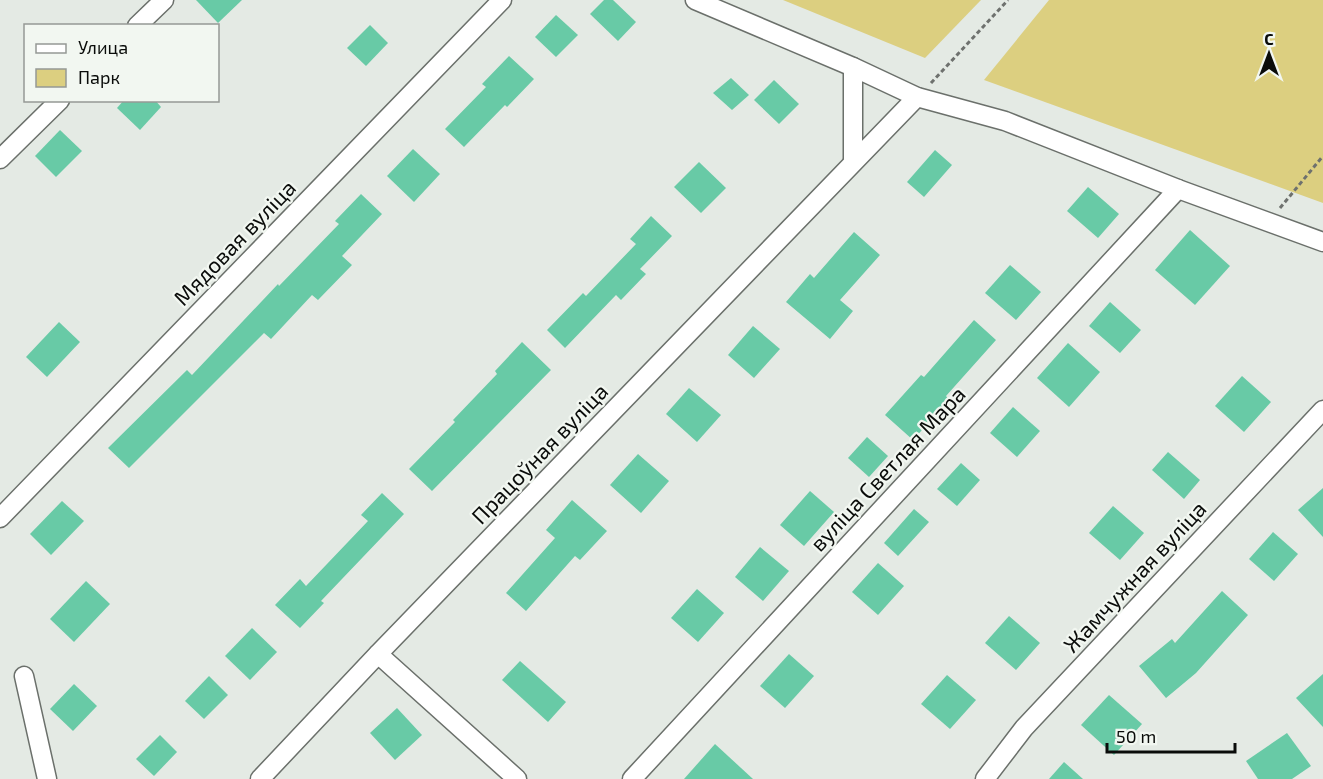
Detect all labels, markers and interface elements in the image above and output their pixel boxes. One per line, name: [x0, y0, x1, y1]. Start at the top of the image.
legend: [24, 24, 219, 102]
north arrow: [1239, 24, 1299, 84]
text: С: [1264, 29, 1274, 48]
text: Улица: [78, 36, 128, 58]
text: Парк: [78, 66, 120, 88]
street label: Мядовая вуліца: [168, 174, 301, 311]
street label: Працоўная вуліца: [465, 378, 613, 529]
street label: вуліца Светлая Мара: [804, 380, 971, 556]
street label: Жамчужная вуліца: [1057, 495, 1212, 658]
scale bar: [1107, 716, 1234, 754]
text: 50 m: [1116, 725, 1156, 747]

